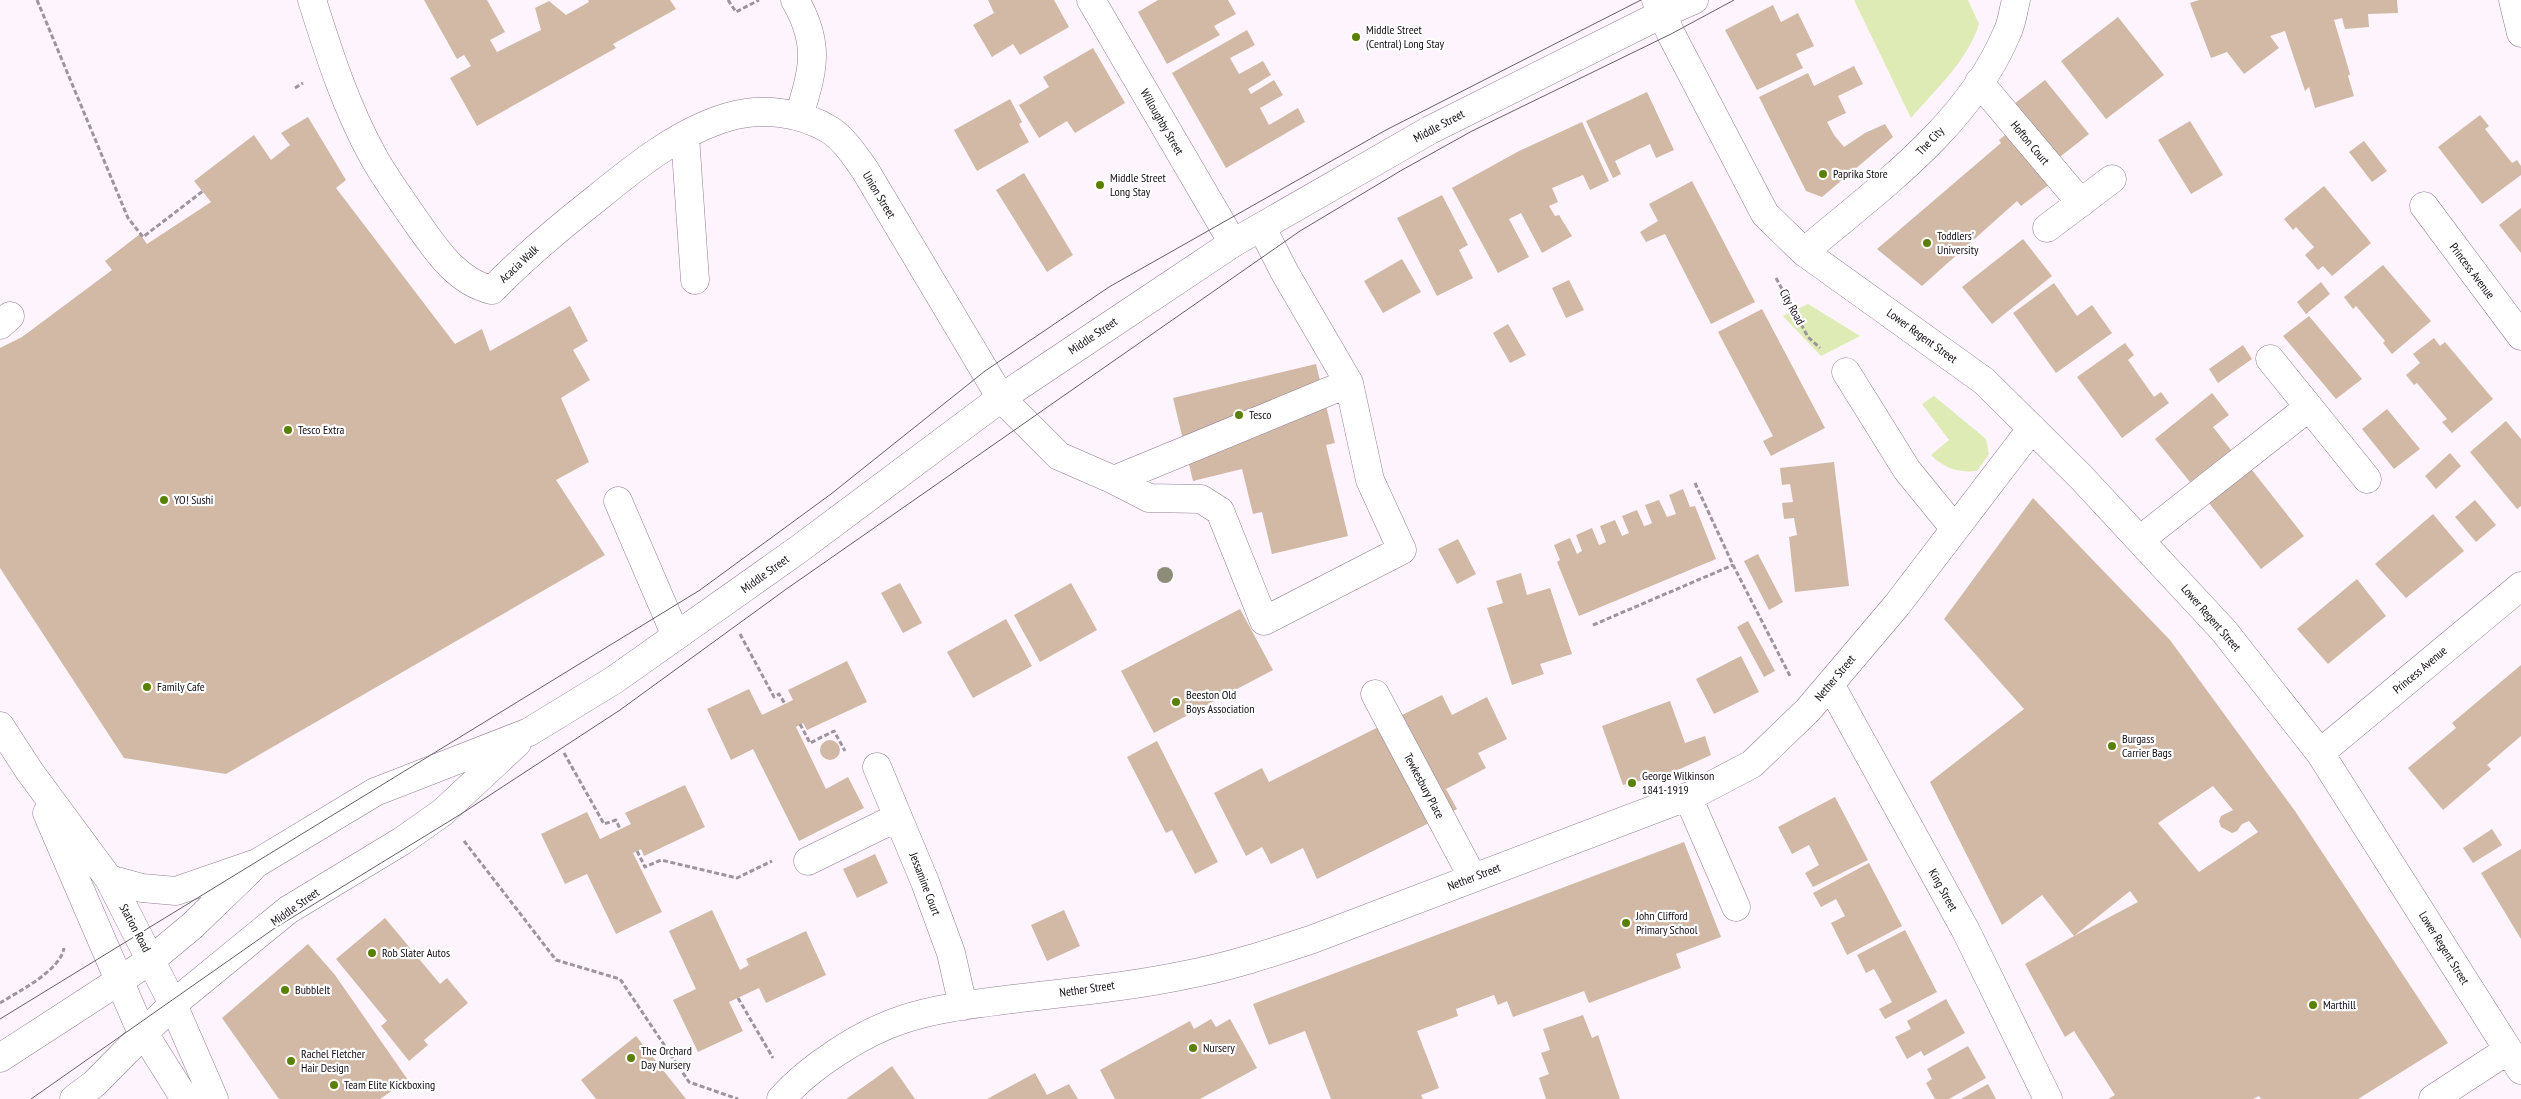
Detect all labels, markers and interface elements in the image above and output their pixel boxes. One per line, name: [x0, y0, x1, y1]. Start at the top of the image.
place label: Middle Street (Central) Long Stay: [1366, 22, 1445, 51]
marker: Middle Street (Central) Long Stay: [1350, 31, 1362, 43]
street label: Willoughby Street: [1137, 86, 1188, 158]
street label: Middle Street: [1411, 106, 1468, 145]
street label: Hofton Court: [2008, 118, 2054, 168]
street label: The City: [1913, 123, 1947, 158]
place label: Paprika Store: [1833, 166, 1888, 181]
marker: Paprika Store: [1817, 168, 1829, 180]
street label: Union Street: [860, 169, 900, 221]
place label: Middle Street Long Stay: [1110, 170, 1166, 199]
marker: Middle Street Long Stay: [1094, 179, 1106, 191]
place label: Toddlers' University: [1937, 228, 1979, 257]
marker: Toddlers' University: [1921, 237, 1933, 249]
street label: Princess Avenue: [2447, 240, 2498, 302]
street label: Acacia Walk: [496, 241, 542, 286]
street label: City Road: [1777, 286, 1808, 327]
street label: Lower Regent Street: [1884, 305, 1961, 367]
street label: Middle Street: [1065, 313, 1121, 357]
place label: Tesco: [1249, 407, 1271, 422]
marker: Tesco: [1233, 409, 1245, 421]
place label: Tesco Extra: [298, 422, 345, 437]
marker: Tesco Extra: [282, 424, 294, 436]
place label: YO! Sushi: [174, 492, 213, 507]
marker: YO! Sushi: [158, 494, 170, 506]
street label: Middle Street: [738, 551, 792, 596]
street label: Lower Regent Street: [2178, 581, 2245, 655]
street label: Princess Avenue: [2390, 643, 2450, 697]
street label: Nether Street: [1811, 651, 1859, 704]
place label: Family Cafe: [157, 679, 205, 694]
marker: Family Cafe: [141, 681, 153, 693]
place label: Beeston Old Boys Association: [1186, 687, 1255, 716]
marker: Beeston Old Boys Association: [1170, 696, 1182, 708]
place label: Burgass Carrier Bags: [2122, 731, 2172, 760]
marker: Burgass Carrier Bags: [2106, 740, 2118, 752]
street label: Tewkesbury Place: [1401, 750, 1448, 821]
place label: George Wilkinson 1841-1919: [1642, 768, 1714, 797]
marker: George Wilkinson 1841-1919: [1626, 777, 1638, 789]
street label: Jessamine Court: [906, 849, 945, 918]
street label: Nether Street: [1445, 859, 1503, 894]
street label: King Street: [1926, 866, 1962, 914]
street label: Middle Street: [268, 884, 322, 929]
street label: Station Road: [116, 901, 154, 955]
place label: John Clifford Primary School: [1635, 908, 1698, 937]
street label: Lower Regent Street: [2416, 908, 2473, 988]
marker: John Clifford Primary School: [1620, 917, 1632, 929]
place label: Rob Slater Autos: [382, 945, 450, 960]
marker: Rob Slater Autos: [366, 947, 378, 959]
street label: Nether Street: [1058, 977, 1116, 1000]
place label: BubbleIt: [295, 982, 331, 997]
marker: BubbleIt: [279, 984, 291, 996]
place label: Marthill: [2323, 997, 2356, 1012]
marker: Marthill: [2307, 999, 2319, 1011]
place label: Nursery: [1203, 1040, 1235, 1055]
marker: Nursery: [1187, 1042, 1199, 1054]
place label: The Orchard Day Nursery: [641, 1043, 692, 1072]
place label: Rachel Fletcher Hair Design: [301, 1046, 366, 1075]
marker: The Orchard Day Nursery: [625, 1052, 637, 1064]
marker: Rachel Fletcher Hair Design: [285, 1055, 297, 1067]
place label: Team Elite Kickboxing: [344, 1077, 435, 1092]
marker: Team Elite Kickboxing: [328, 1079, 340, 1091]

